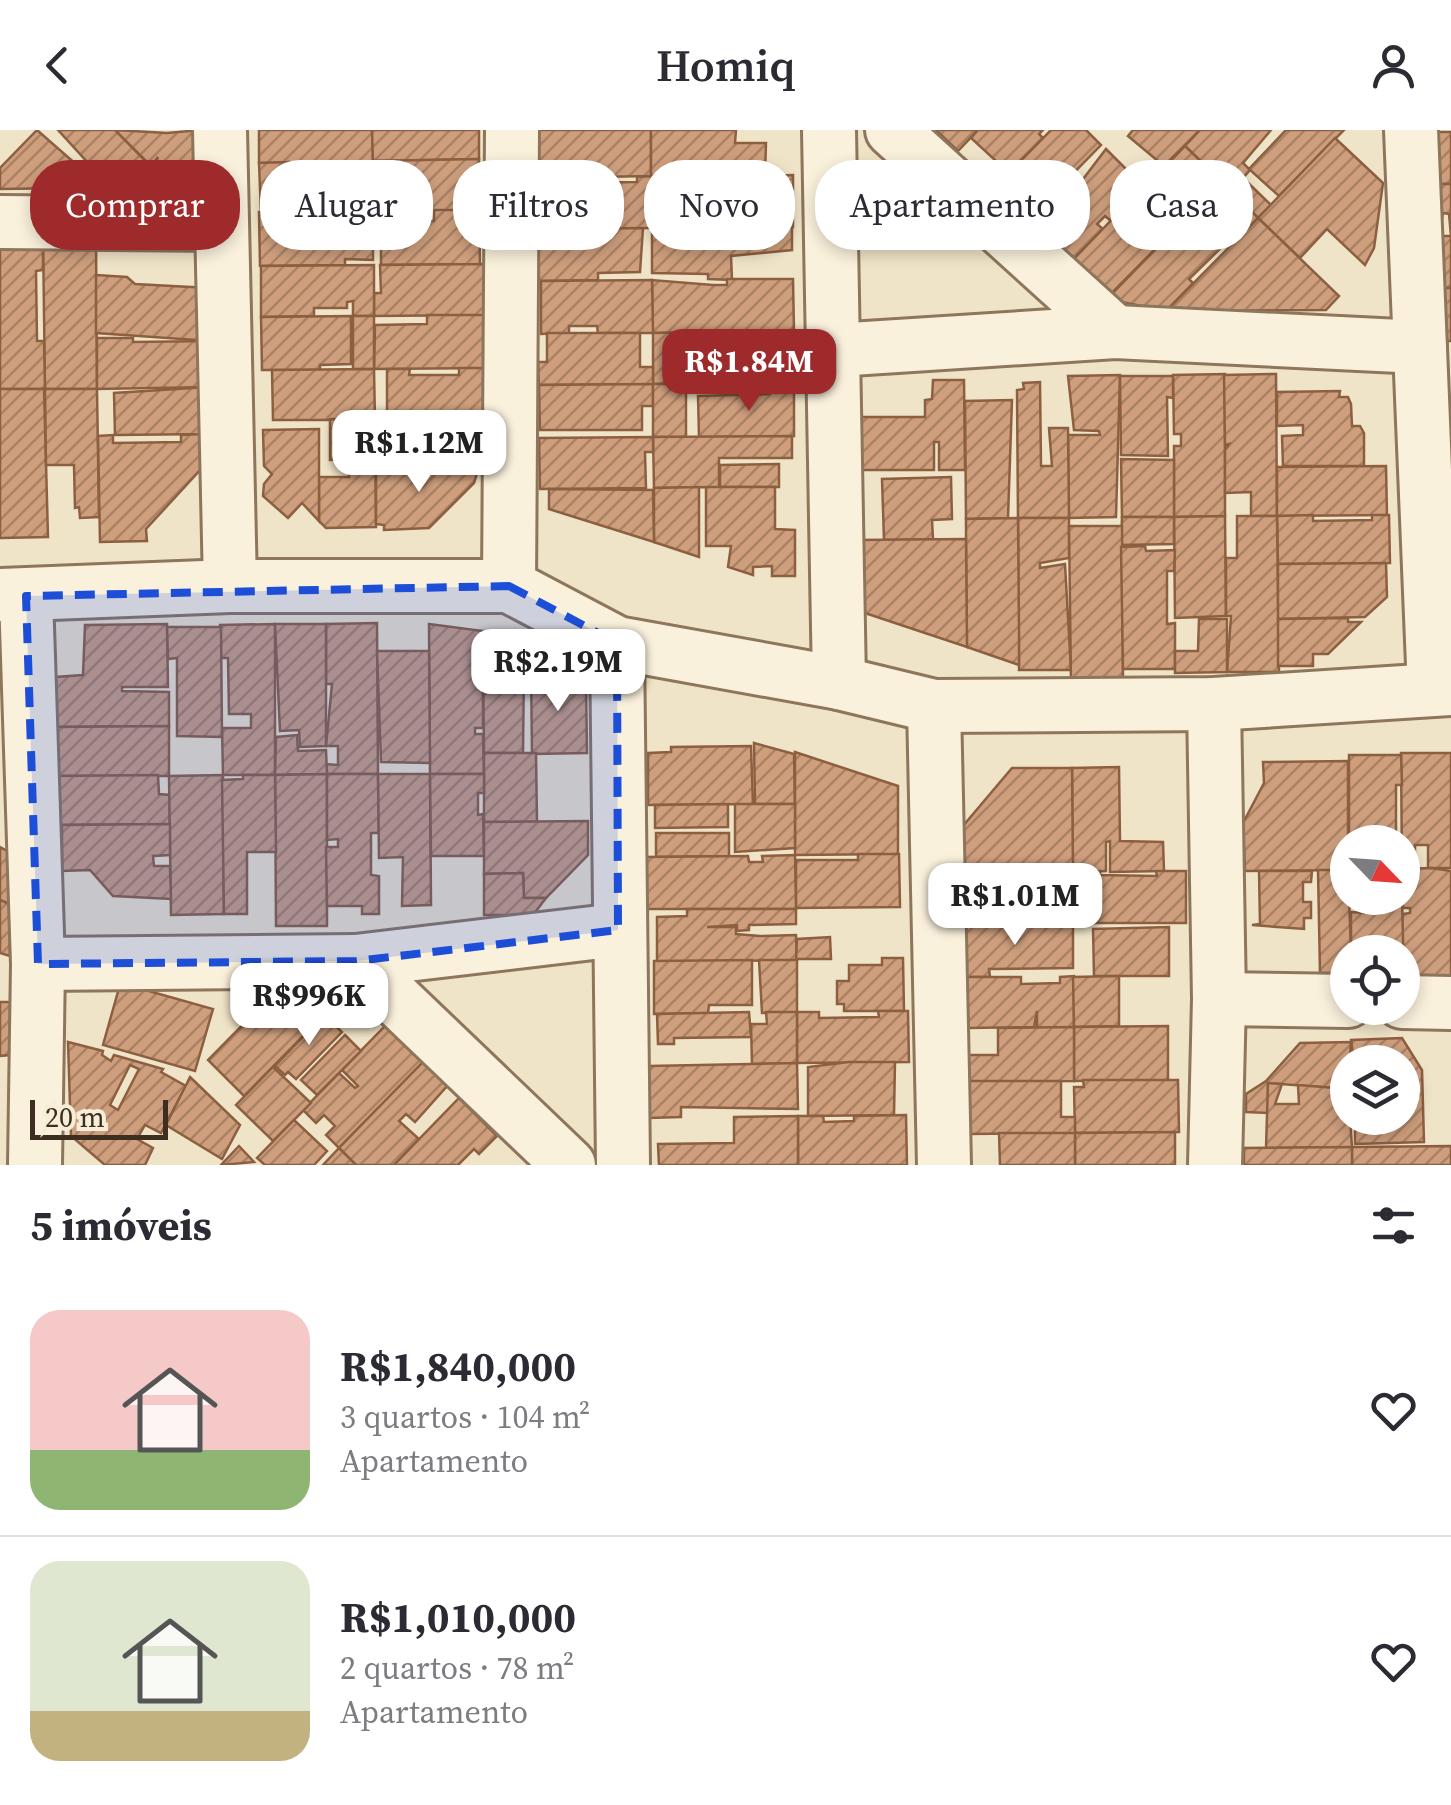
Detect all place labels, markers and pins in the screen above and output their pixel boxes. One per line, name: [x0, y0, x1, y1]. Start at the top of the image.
pin: R$1.84M: [657, 329, 841, 414]
pin: R$1.12M: [327, 410, 511, 495]
pin: R$2.19M: [466, 629, 650, 714]
pin: R$1.01M: [923, 863, 1107, 948]
pin: R$996K: [228, 963, 390, 1048]

